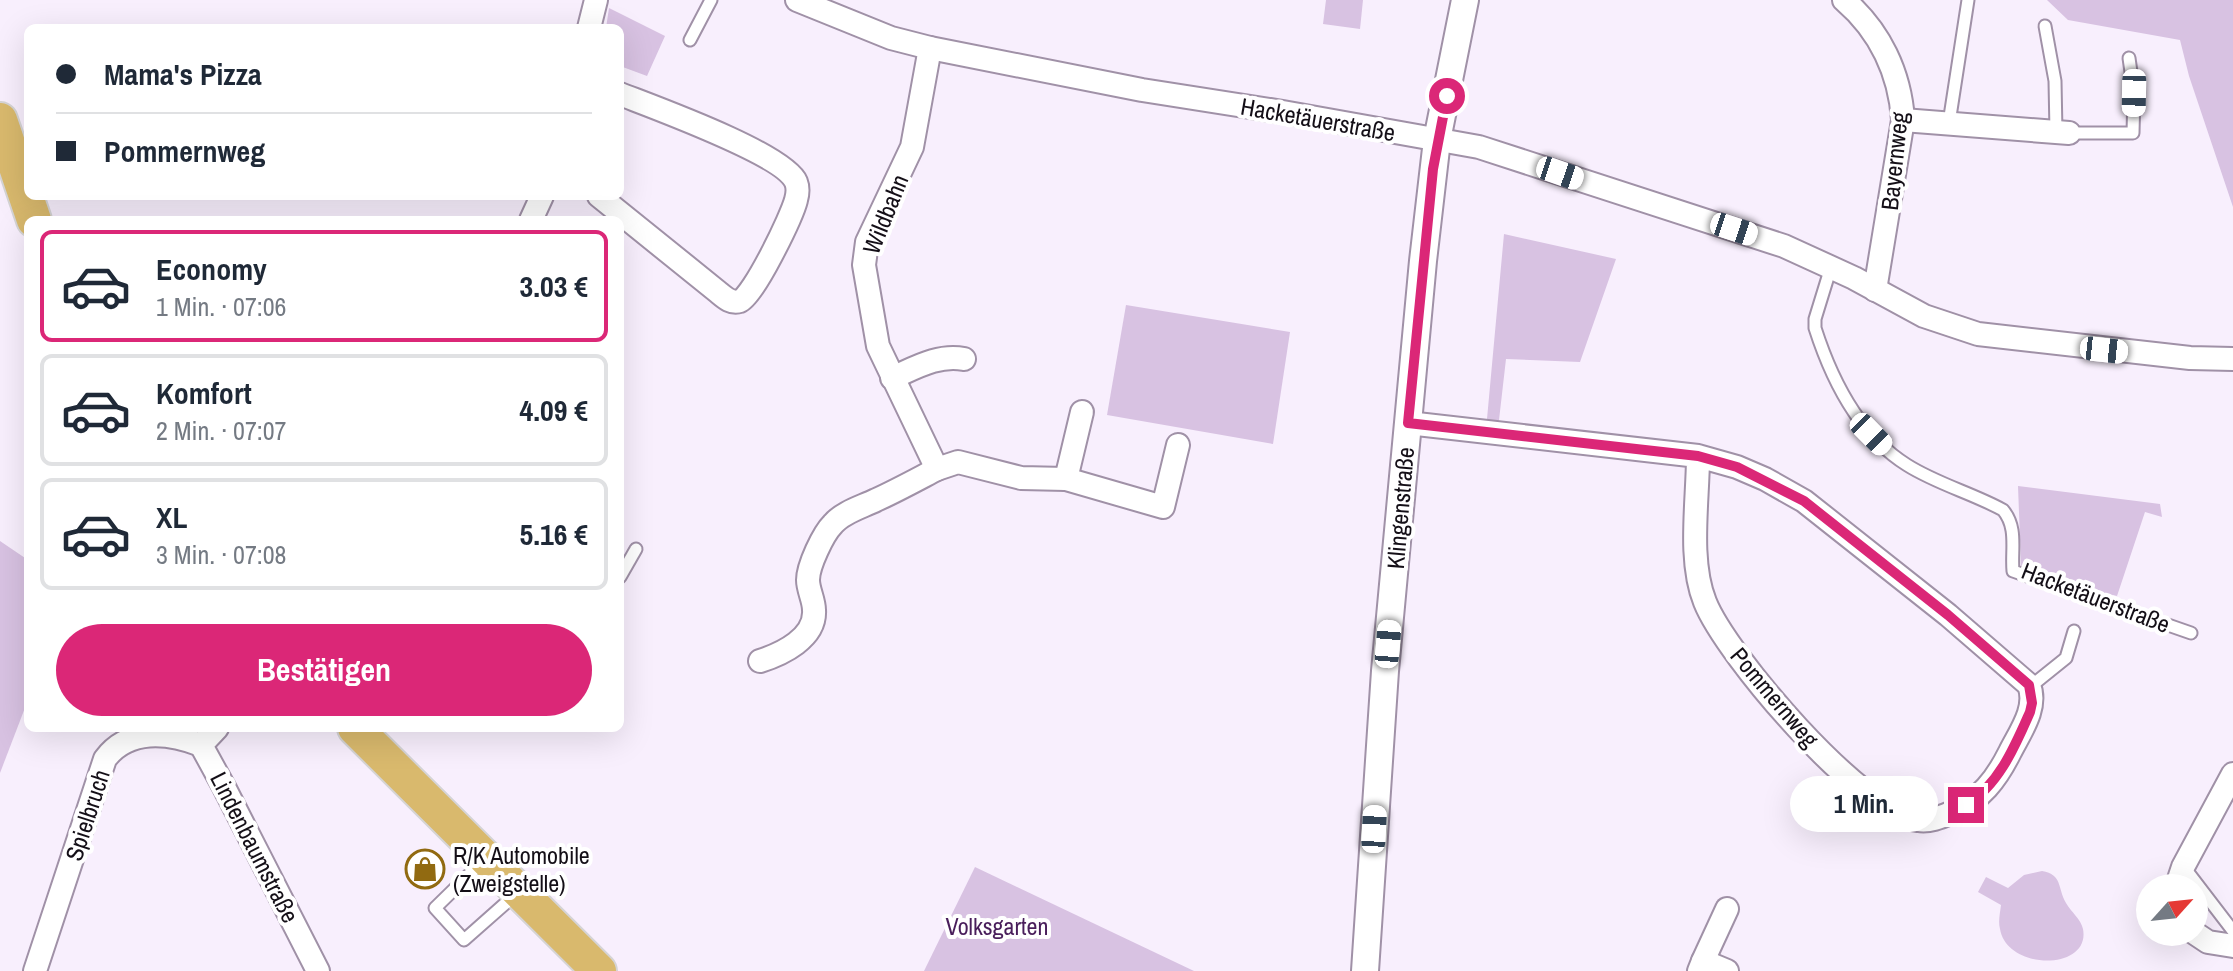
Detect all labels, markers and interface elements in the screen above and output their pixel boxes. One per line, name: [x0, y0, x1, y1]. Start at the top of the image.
text: Mama's Pizza: [104, 54, 262, 94]
car: [2122, 69, 2146, 117]
route start: [1429, 78, 1465, 114]
street label: Hacketäuerstraße: [1238, 90, 1398, 148]
street label: Bayernweg: [1873, 110, 1915, 212]
text: Pommernweg: [104, 131, 265, 171]
car: [1533, 154, 1587, 192]
street label: Wildbahn: [855, 169, 915, 259]
car: [1707, 210, 1761, 248]
text: Economy: [156, 249, 267, 289]
icon: car: [60, 250, 132, 322]
text: 3.03 €: [520, 266, 588, 306]
text: 1 Min. · 07:06: [156, 289, 286, 324]
car: [2079, 336, 2129, 364]
text: Komfort: [156, 373, 252, 413]
icon: car: [60, 374, 132, 446]
text: 4.09 €: [520, 390, 588, 430]
car: [1846, 409, 1896, 459]
text: 2 Min. · 07:07: [156, 413, 286, 448]
street label: Klingenstraße: [1379, 446, 1421, 570]
text: XL: [156, 497, 187, 537]
icon: car: [60, 498, 132, 570]
text: 5.16 €: [520, 514, 588, 554]
text: 3 Min. · 07:08: [156, 537, 286, 572]
street label: Hacketäuerstraße: [2017, 554, 2175, 640]
car: [1374, 619, 1402, 669]
button: Bestätigen: [56, 624, 592, 716]
street label: Pommernweg: [1724, 640, 1826, 754]
street label: Spielbruch: [57, 765, 117, 865]
street label: Lindenbaumstraße: [203, 766, 307, 928]
callout: 1 Min.: [1790, 777, 1938, 833]
text: 1 Min.: [1834, 786, 1894, 821]
route end: [1948, 787, 1984, 823]
car: [1361, 804, 1387, 854]
place label: R/K Automobile (Zweigstelle): [453, 839, 590, 899]
shop icon: R/K Automobile (Zweigstelle): [404, 848, 446, 890]
north arrow: [2136, 874, 2208, 946]
map controls: [2136, 874, 2208, 946]
park label: Volksgarten: [946, 910, 1048, 942]

